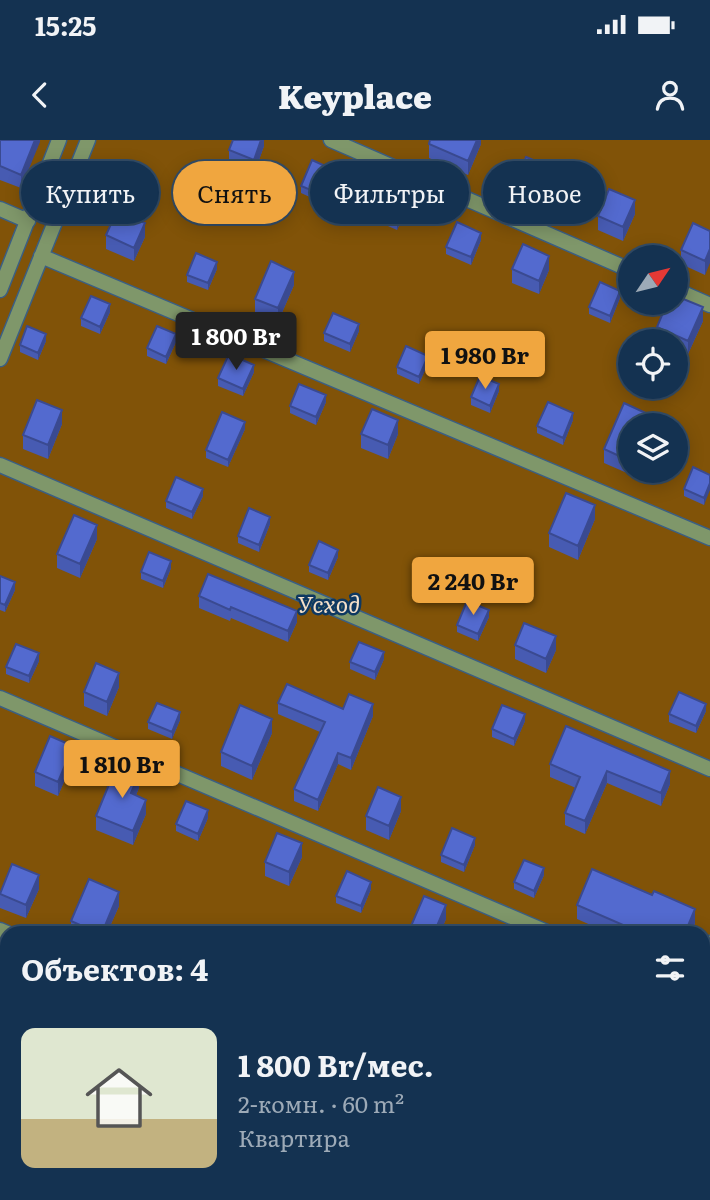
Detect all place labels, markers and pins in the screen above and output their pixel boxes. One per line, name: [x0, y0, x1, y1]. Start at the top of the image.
pin: 1 800 Br: [164, 313, 308, 372]
pin: 1 980 Br: [413, 331, 557, 391]
pin: 2 240 Br: [401, 558, 545, 617]
pin: 1 810 Br: [50, 740, 194, 800]

